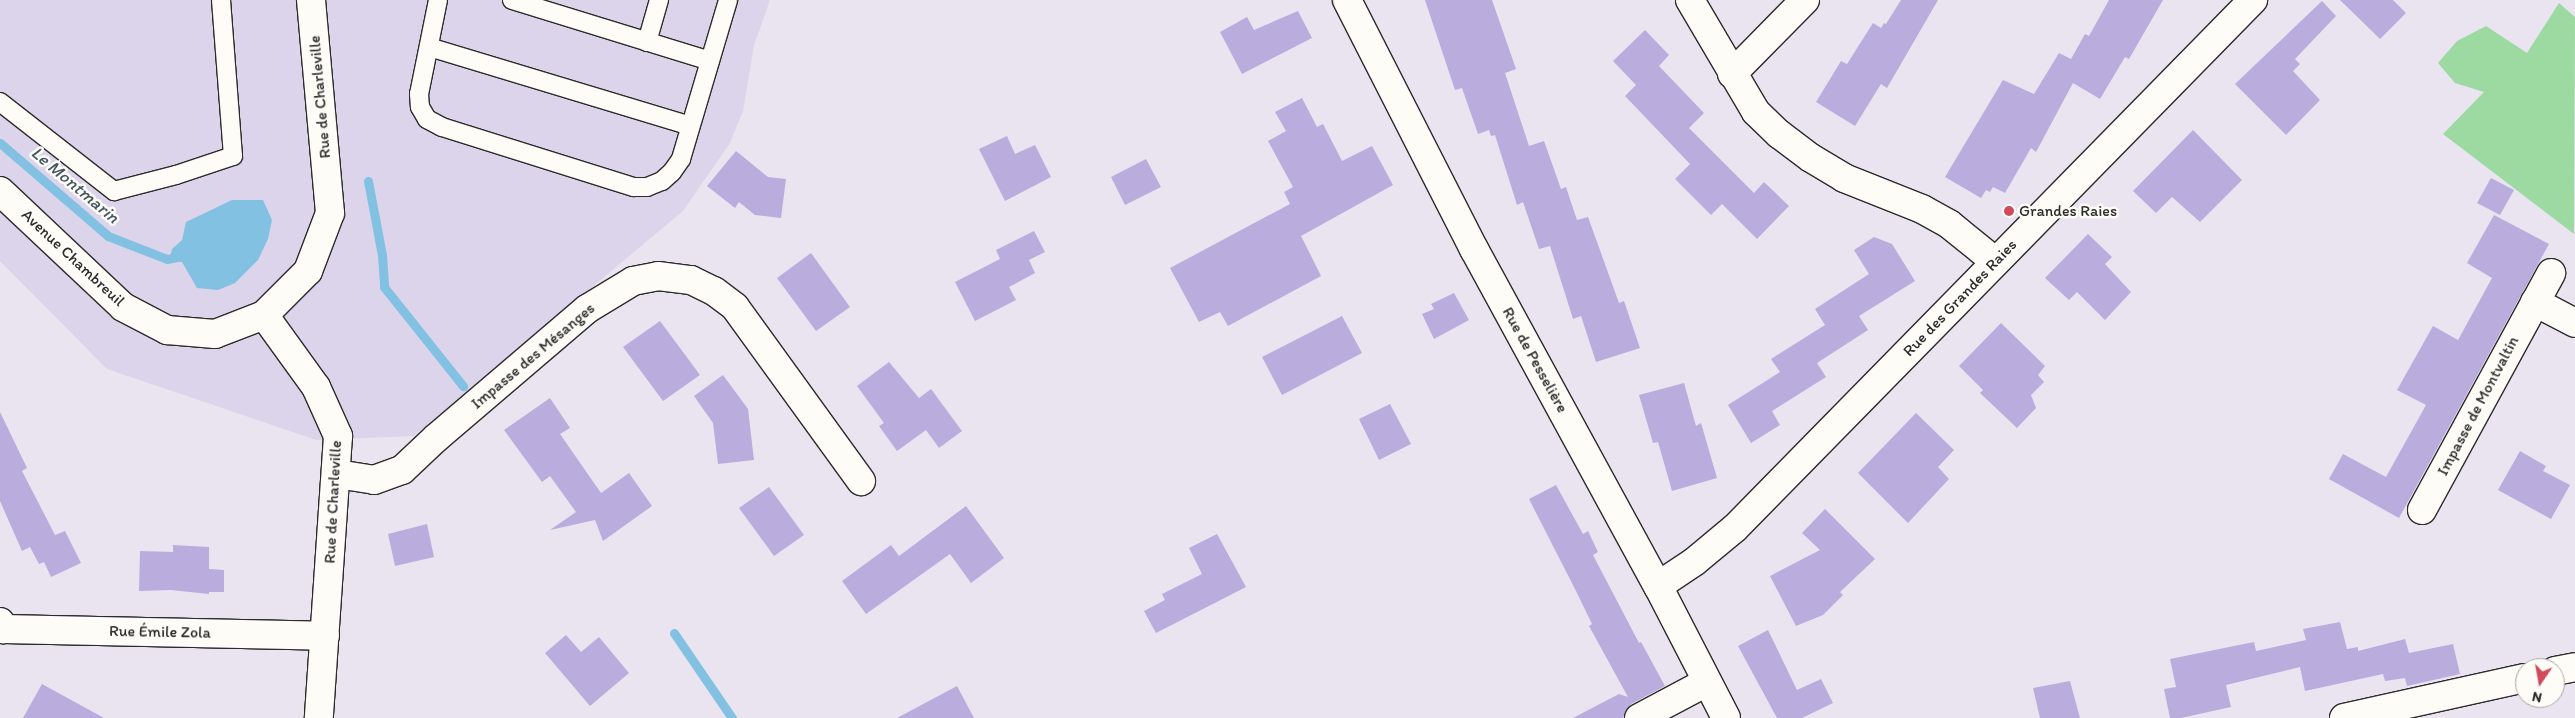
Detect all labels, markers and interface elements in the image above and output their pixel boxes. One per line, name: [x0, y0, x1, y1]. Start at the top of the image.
street label: Rue de Charleville: [305, 35, 335, 159]
water label: Le Montmarin: [27, 142, 123, 228]
place label: Grandes Raies: [2019, 201, 2117, 221]
street label: Avenue Chambreuil: [18, 205, 128, 311]
marker: Grandes Raies: [2003, 205, 2015, 217]
street label: Rue des Grandes Raies: [1899, 236, 2021, 360]
street label: Impasse des Mésanges: [467, 299, 599, 413]
street label: Rue de Pesselière: [1498, 304, 1572, 416]
street label: Impasse de Montvaltin: [2433, 333, 2523, 479]
street label: Rue de Charleville: [320, 440, 346, 564]
street label: Rue Émile Zola: [109, 622, 211, 642]
north arrow: [2515, 658, 2565, 708]
text: N: [2531, 688, 2543, 706]

